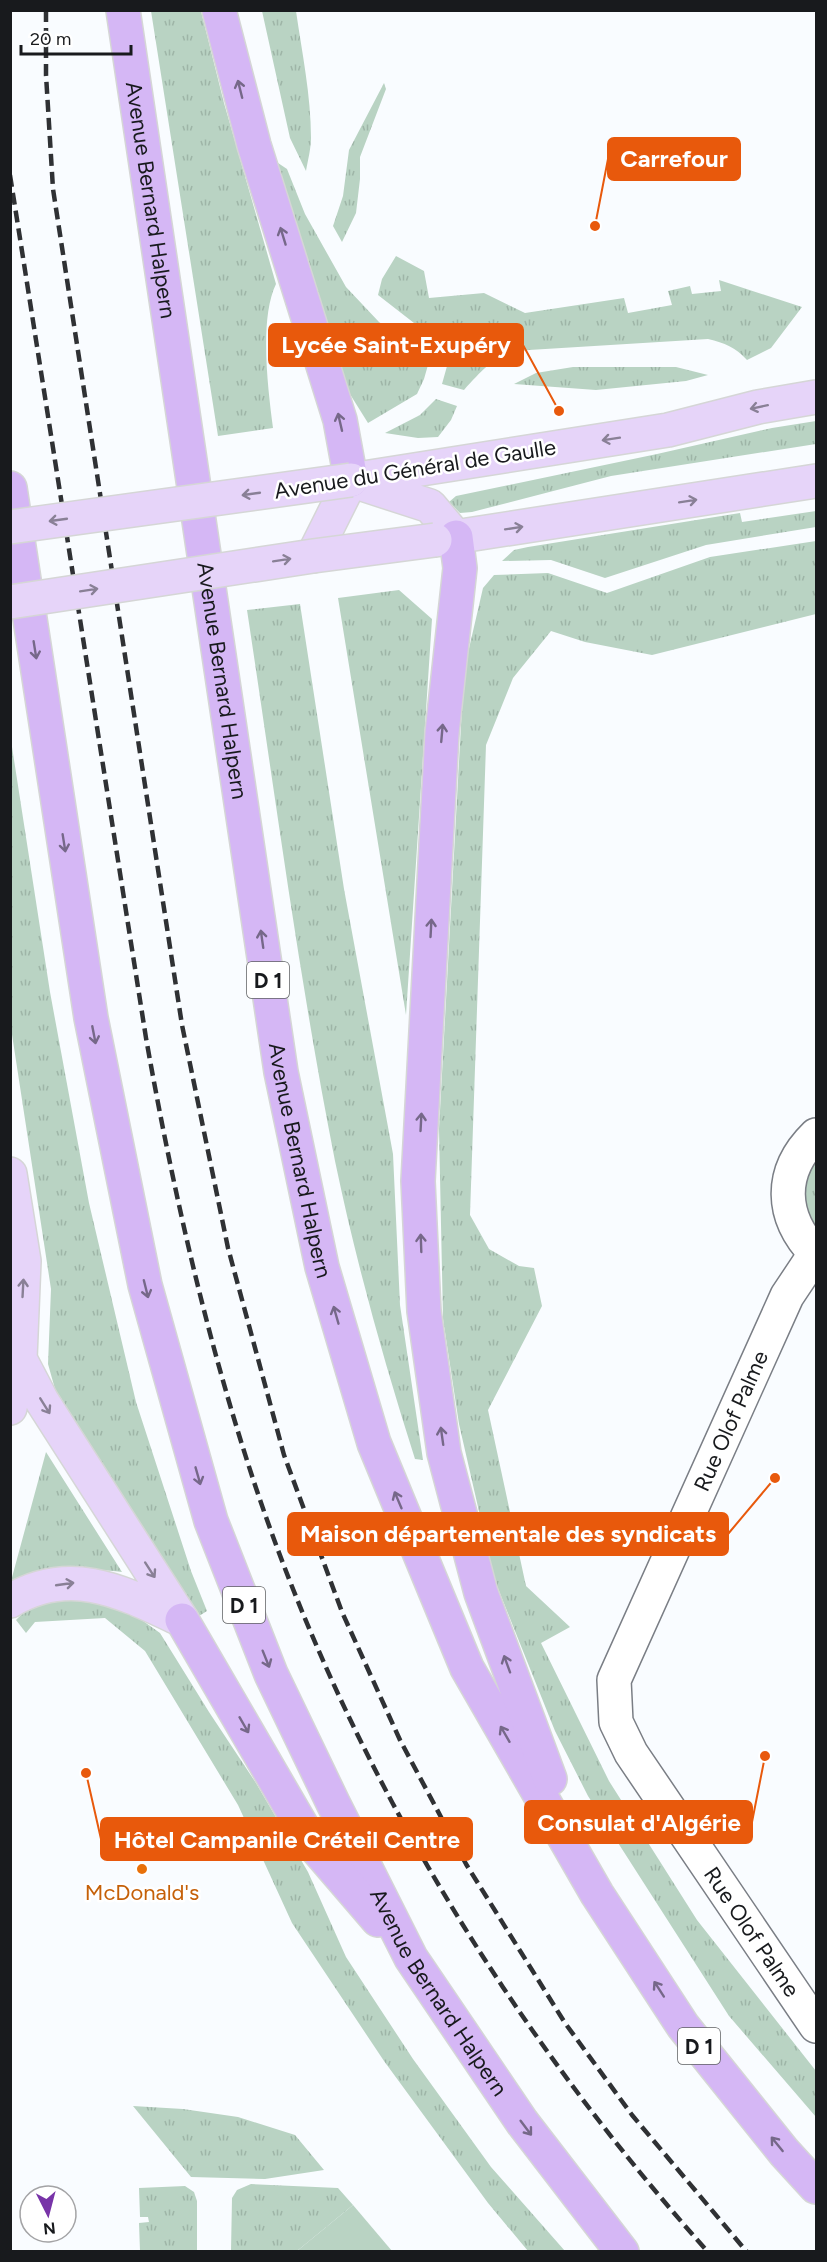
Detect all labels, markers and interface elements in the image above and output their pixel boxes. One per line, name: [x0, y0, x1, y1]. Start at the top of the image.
scale bar: [21, 18, 130, 56]
text: 20 m: [30, 28, 71, 50]
street label: Avenue Bernard Halpern: [120, 80, 182, 320]
one-way arrow: [233, 80, 245, 99]
callout: Carrefour: [608, 138, 740, 180]
text: Carrefour: [620, 144, 728, 173]
one-way arrow: [277, 227, 288, 246]
callout: Lycée Saint-Exupéry: [269, 324, 523, 366]
text: Lycée Saint-Exupéry: [281, 330, 511, 359]
one-way arrow: [750, 402, 769, 414]
one-way arrow: [334, 413, 346, 432]
street label: Avenue du Général de Gaulle: [272, 433, 558, 505]
one-way arrow: [601, 434, 621, 445]
one-way arrow: [242, 488, 261, 499]
one-way arrow: [678, 495, 698, 506]
one-way arrow: [49, 515, 68, 526]
one-way arrow: [504, 522, 523, 533]
one-way arrow: [271, 555, 291, 566]
street label: Avenue Bernard Halpern: [192, 560, 254, 801]
one-way arrow: [79, 584, 98, 595]
one-way arrow: [30, 639, 41, 659]
one-way arrow: [437, 723, 448, 743]
one-way arrow: [59, 832, 70, 852]
one-way arrow: [426, 918, 437, 938]
one-way arrow: [256, 929, 267, 949]
road number: D 1: [247, 962, 289, 998]
one-way arrow: [89, 1025, 100, 1045]
street label: Avenue Bernard Halpern: [263, 1041, 338, 1281]
one-way arrow: [416, 1113, 427, 1133]
one-way arrow: [415, 1233, 426, 1253]
one-way arrow: [17, 1278, 29, 1298]
one-way arrow: [140, 1279, 152, 1298]
one-way arrow: [330, 1306, 342, 1325]
street label: Rue Olof Palme: [688, 1347, 774, 1495]
one-way arrow: [40, 1397, 52, 1414]
one-way arrow: [436, 1427, 447, 1447]
one-way arrow: [193, 1467, 204, 1486]
one-way arrow: [392, 1491, 403, 1510]
callout: Maison départementale des syndicats: [288, 1513, 728, 1555]
text: Maison départementale des syndicats: [300, 1519, 716, 1548]
one-way arrow: [144, 1562, 157, 1579]
one-way arrow: [55, 1578, 75, 1589]
road number: D 1: [223, 1587, 265, 1623]
one-way arrow: [261, 1649, 272, 1668]
one-way arrow: [501, 1655, 512, 1674]
one-way arrow: [238, 1716, 250, 1733]
one-way arrow: [499, 1726, 511, 1743]
callout: Consulat d'Algérie: [525, 1801, 752, 1843]
text: Consulat d'Algérie: [537, 1808, 741, 1837]
callout: Hôtel Campanile Créteil Centre: [101, 1818, 472, 1860]
text: Hôtel Campanile Créteil Centre: [114, 1825, 460, 1854]
marker: McDonald's: [135, 1862, 149, 1876]
street label: Rue Olof Palme: [699, 1862, 806, 2002]
place label: McDonald's: [85, 1879, 199, 1906]
street label: Avenue Bernard Halpern: [365, 1884, 514, 2101]
one-way arrow: [653, 1981, 665, 1998]
road number: D 1: [678, 2028, 720, 2064]
one-way arrow: [520, 2119, 533, 2135]
one-way arrow: [771, 2136, 784, 2152]
north arrow: [18, 2184, 78, 2244]
text: N: [42, 2218, 57, 2239]

